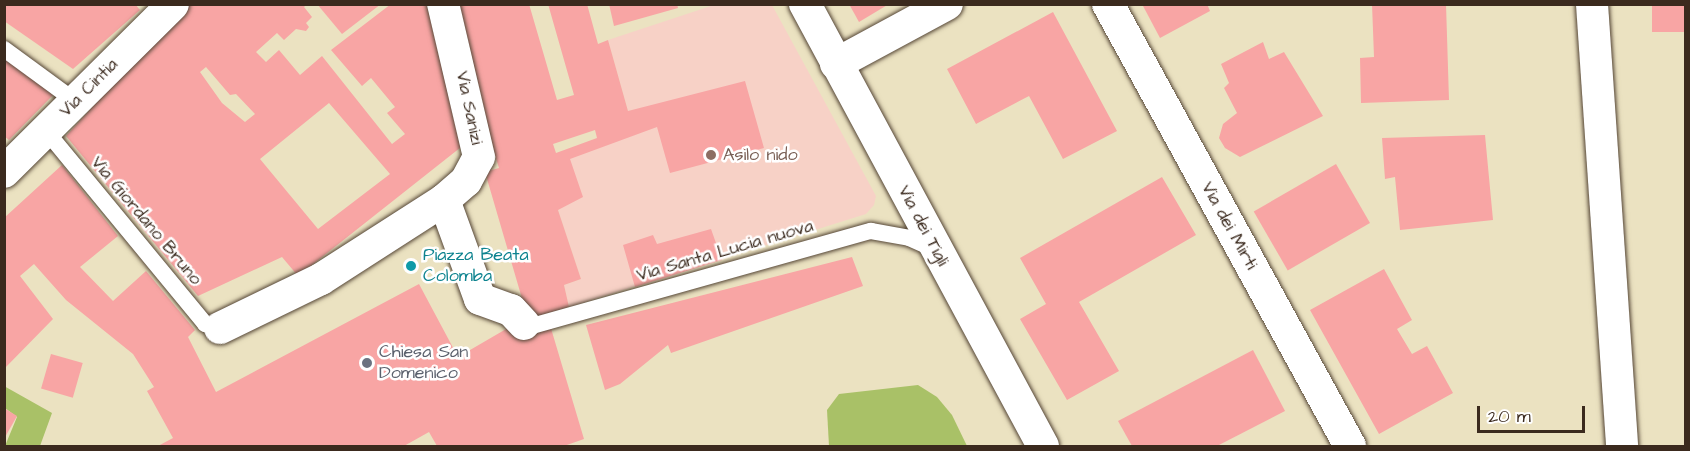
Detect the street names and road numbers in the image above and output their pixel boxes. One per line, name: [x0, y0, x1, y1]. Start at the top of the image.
street label: Via Cintia: [55, 54, 123, 122]
street label: Via Sanizi: [451, 69, 487, 147]
street label: Via Giordano Bruno: [86, 152, 206, 290]
street label: Via dei Mirti: [1196, 178, 1262, 274]
street label: Via dei Tigli: [893, 182, 953, 270]
street label: Via Santa Lucia nuova: [634, 215, 816, 287]

